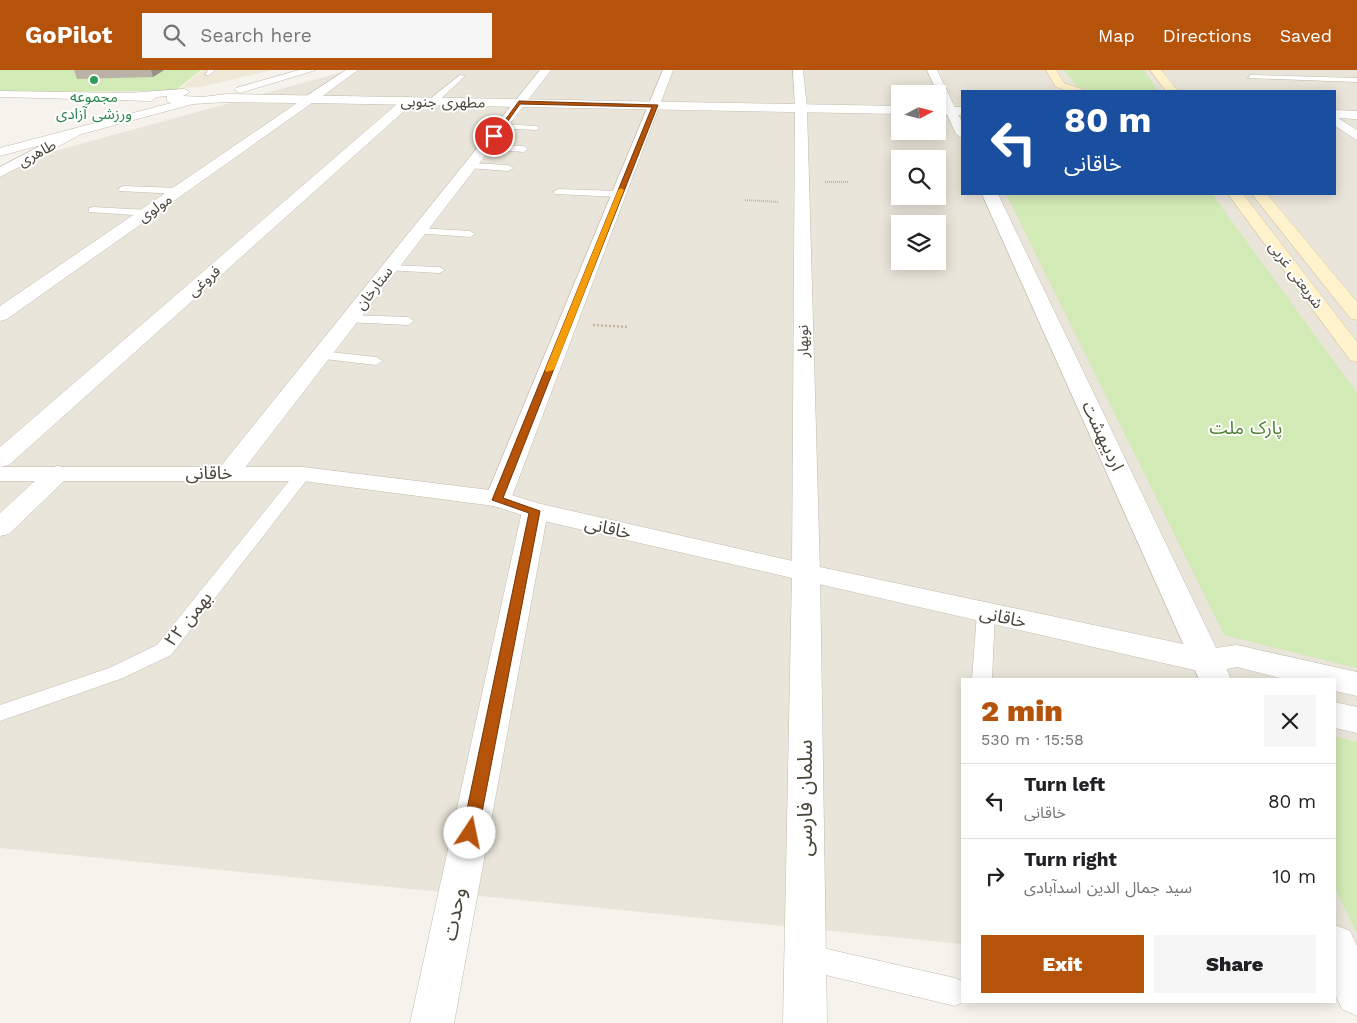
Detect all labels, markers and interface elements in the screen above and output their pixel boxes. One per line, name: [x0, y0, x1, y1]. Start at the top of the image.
search box: [142, 13, 492, 58]
text: GoPilot: [25, 21, 112, 49]
icon: search: [160, 21, 188, 49]
text: Search here: [200, 24, 312, 47]
text: Map: [1098, 25, 1135, 46]
text: Directions: [1163, 25, 1252, 46]
text: Saved: [1280, 25, 1332, 46]
marker: مجموعه ورزشی آزادی: [88, 74, 100, 86]
north arrow: [891, 85, 946, 140]
map controls: [891, 85, 946, 270]
place label: مجموعه ورزشی آزادی: [56, 88, 132, 123]
street label: مطهری جنوبی: [400, 92, 486, 112]
text: 80 m: [1064, 99, 1151, 141]
icon: left: [981, 110, 1046, 175]
pin: [473, 115, 515, 157]
icon: arrive: [480, 122, 508, 150]
street label: طاهری: [15, 136, 59, 170]
button: search: [891, 150, 946, 205]
text: خاقانی: [1064, 151, 1122, 176]
street label: مولوی: [135, 190, 175, 226]
button: layers: [891, 215, 946, 270]
street label: شریعتی غربی: [1265, 238, 1327, 312]
street label: فروغی: [184, 262, 224, 300]
street label: ستارخان: [351, 263, 397, 313]
street label: نوبهار: [794, 325, 812, 358]
street label: اردیبهشت: [1077, 398, 1129, 474]
park label: پارک ملت: [1210, 417, 1282, 439]
street label: خاقانی: [185, 462, 233, 484]
street label: خاقانی: [583, 512, 633, 544]
street label: ۲۲ بهمن: [159, 587, 217, 651]
street label: خاقانی: [978, 601, 1028, 633]
text: 2 min: [981, 693, 1063, 728]
button: close: [1264, 695, 1316, 747]
text: 530 m · 15:58: [981, 730, 1084, 749]
street label: سلمان فارسی: [792, 739, 817, 857]
text: Turn left: [1024, 773, 1105, 796]
icon: left: [981, 787, 1009, 815]
text: 80 m: [1268, 790, 1316, 813]
text: خاقانی: [1024, 803, 1066, 822]
position arrow: [443, 806, 495, 858]
text: Turn right: [1024, 848, 1117, 871]
icon: right: [981, 862, 1009, 890]
text: 10 m: [1272, 865, 1316, 888]
text: سید جمال الدین اسدآبادی: [1024, 878, 1192, 897]
street label: وحدت: [436, 885, 471, 943]
button: Exit: [981, 935, 1144, 993]
button: Share: [1154, 935, 1316, 993]

